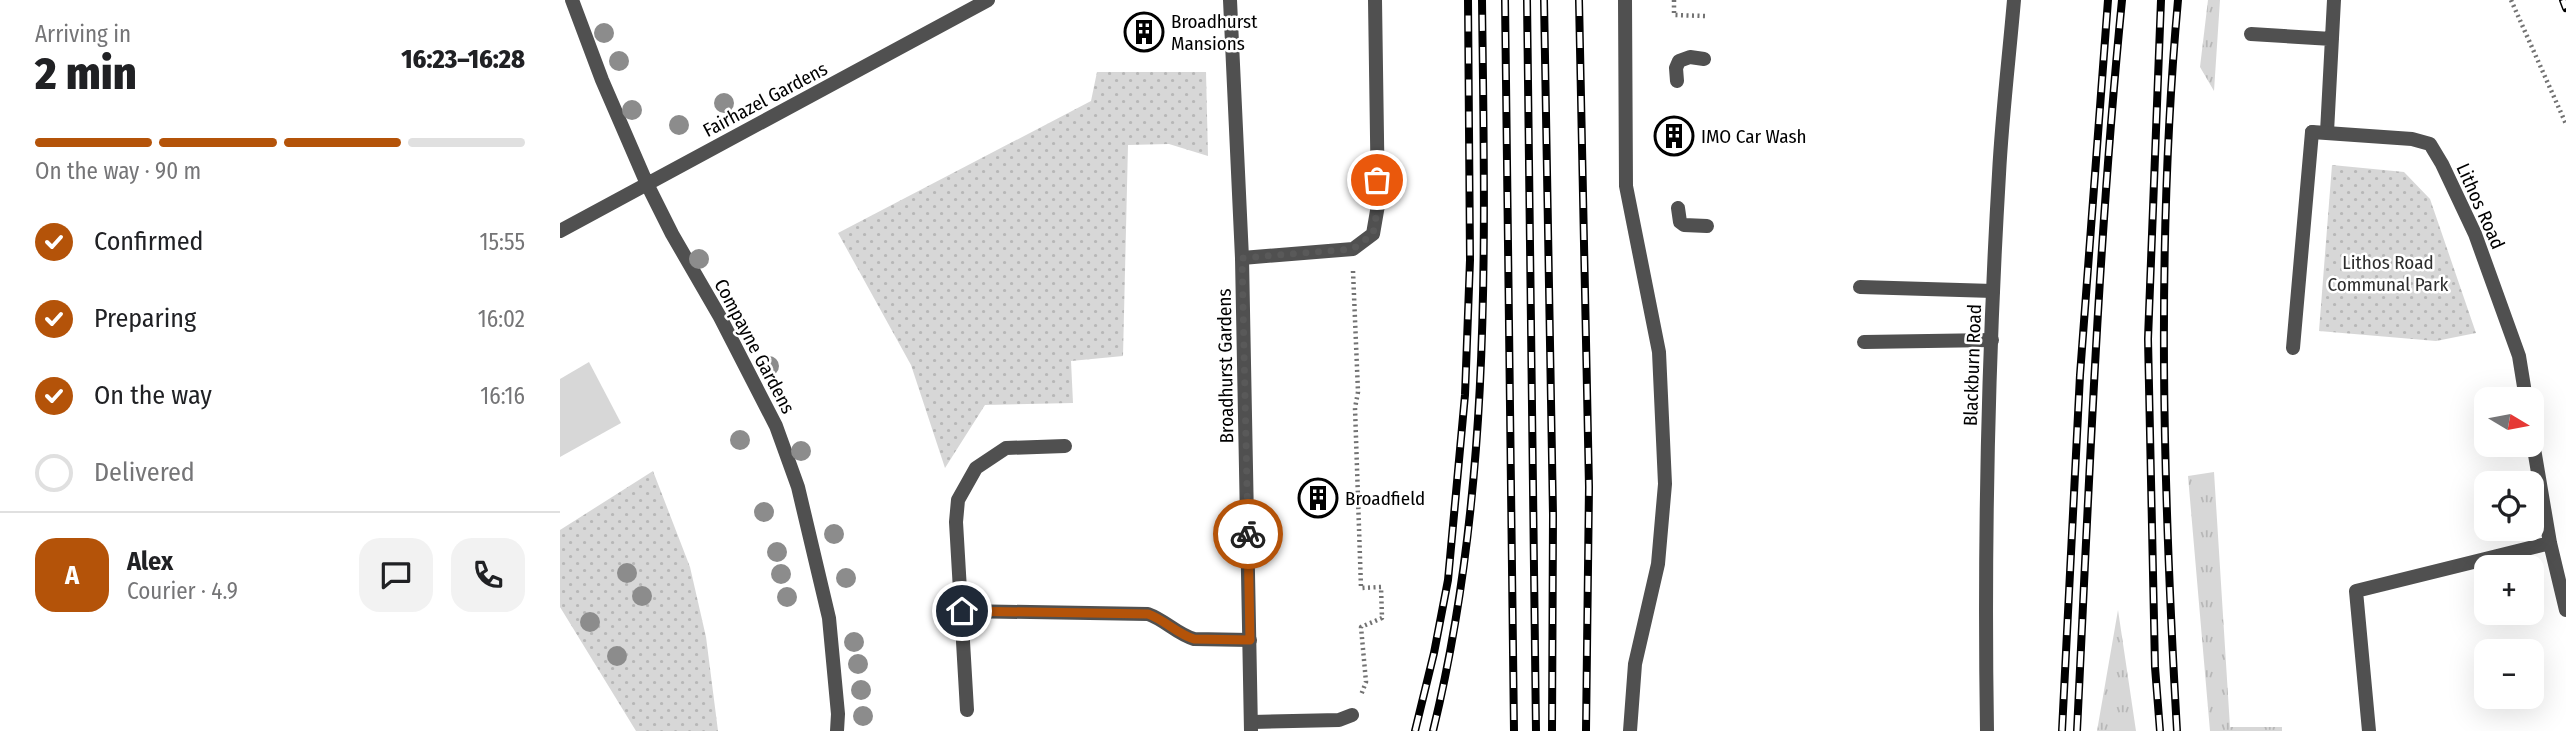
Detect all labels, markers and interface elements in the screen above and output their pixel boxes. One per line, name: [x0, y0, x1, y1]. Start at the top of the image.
place label: Broadhurst Mansions: [1171, 10, 1258, 55]
building icon: Broadhurst Mansions: [1123, 11, 1165, 53]
text: Arriving in: [35, 20, 131, 48]
text: 16:23–16:28: [401, 44, 525, 75]
text: 2 min: [35, 46, 137, 101]
street label: Fairhazel Gardens: [699, 57, 831, 142]
building icon: IMO Car Wash: [1653, 115, 1695, 157]
place label: IMO Car Wash: [1701, 125, 1807, 148]
pin: [1347, 150, 1407, 210]
text: On the way · 90 m: [35, 157, 201, 185]
street label: Lithos Road: [2451, 160, 2510, 253]
icon: bag: [1358, 161, 1396, 199]
icon: check: [35, 223, 73, 261]
text: Confirmed: [94, 226, 204, 257]
text: 15:55: [480, 228, 525, 256]
park label: Lithos Road Communal Park: [2328, 251, 2449, 296]
street label: Compayne Gardens: [709, 275, 800, 417]
street label: Broadhurst Gardens: [1213, 288, 1238, 444]
icon: check: [35, 300, 73, 338]
text: Preparing: [94, 303, 196, 334]
street label: Blackburn Road: [1959, 304, 1986, 426]
text: 16:02: [478, 305, 525, 333]
icon: check: [35, 377, 73, 415]
text: On the way: [94, 380, 212, 411]
text: 16:16: [480, 382, 525, 410]
north arrow: [2474, 387, 2544, 457]
map controls: [2474, 387, 2544, 709]
text: Delivered: [94, 457, 195, 488]
button: locate: [2474, 471, 2544, 541]
building icon: Broadfield: [1297, 477, 1339, 519]
place label: Broadfield: [1345, 487, 1425, 510]
courier: [1213, 499, 1283, 569]
icon: bike: [1229, 515, 1267, 553]
button: chat: [359, 538, 433, 612]
button: phone: [451, 538, 525, 612]
text: Alex: [127, 546, 173, 577]
button: +: [2474, 555, 2544, 625]
text: A: [65, 560, 79, 591]
text: Courier · 4.9: [127, 577, 238, 605]
pin: [932, 581, 992, 641]
icon: home: [943, 592, 981, 630]
button: −: [2474, 639, 2544, 709]

